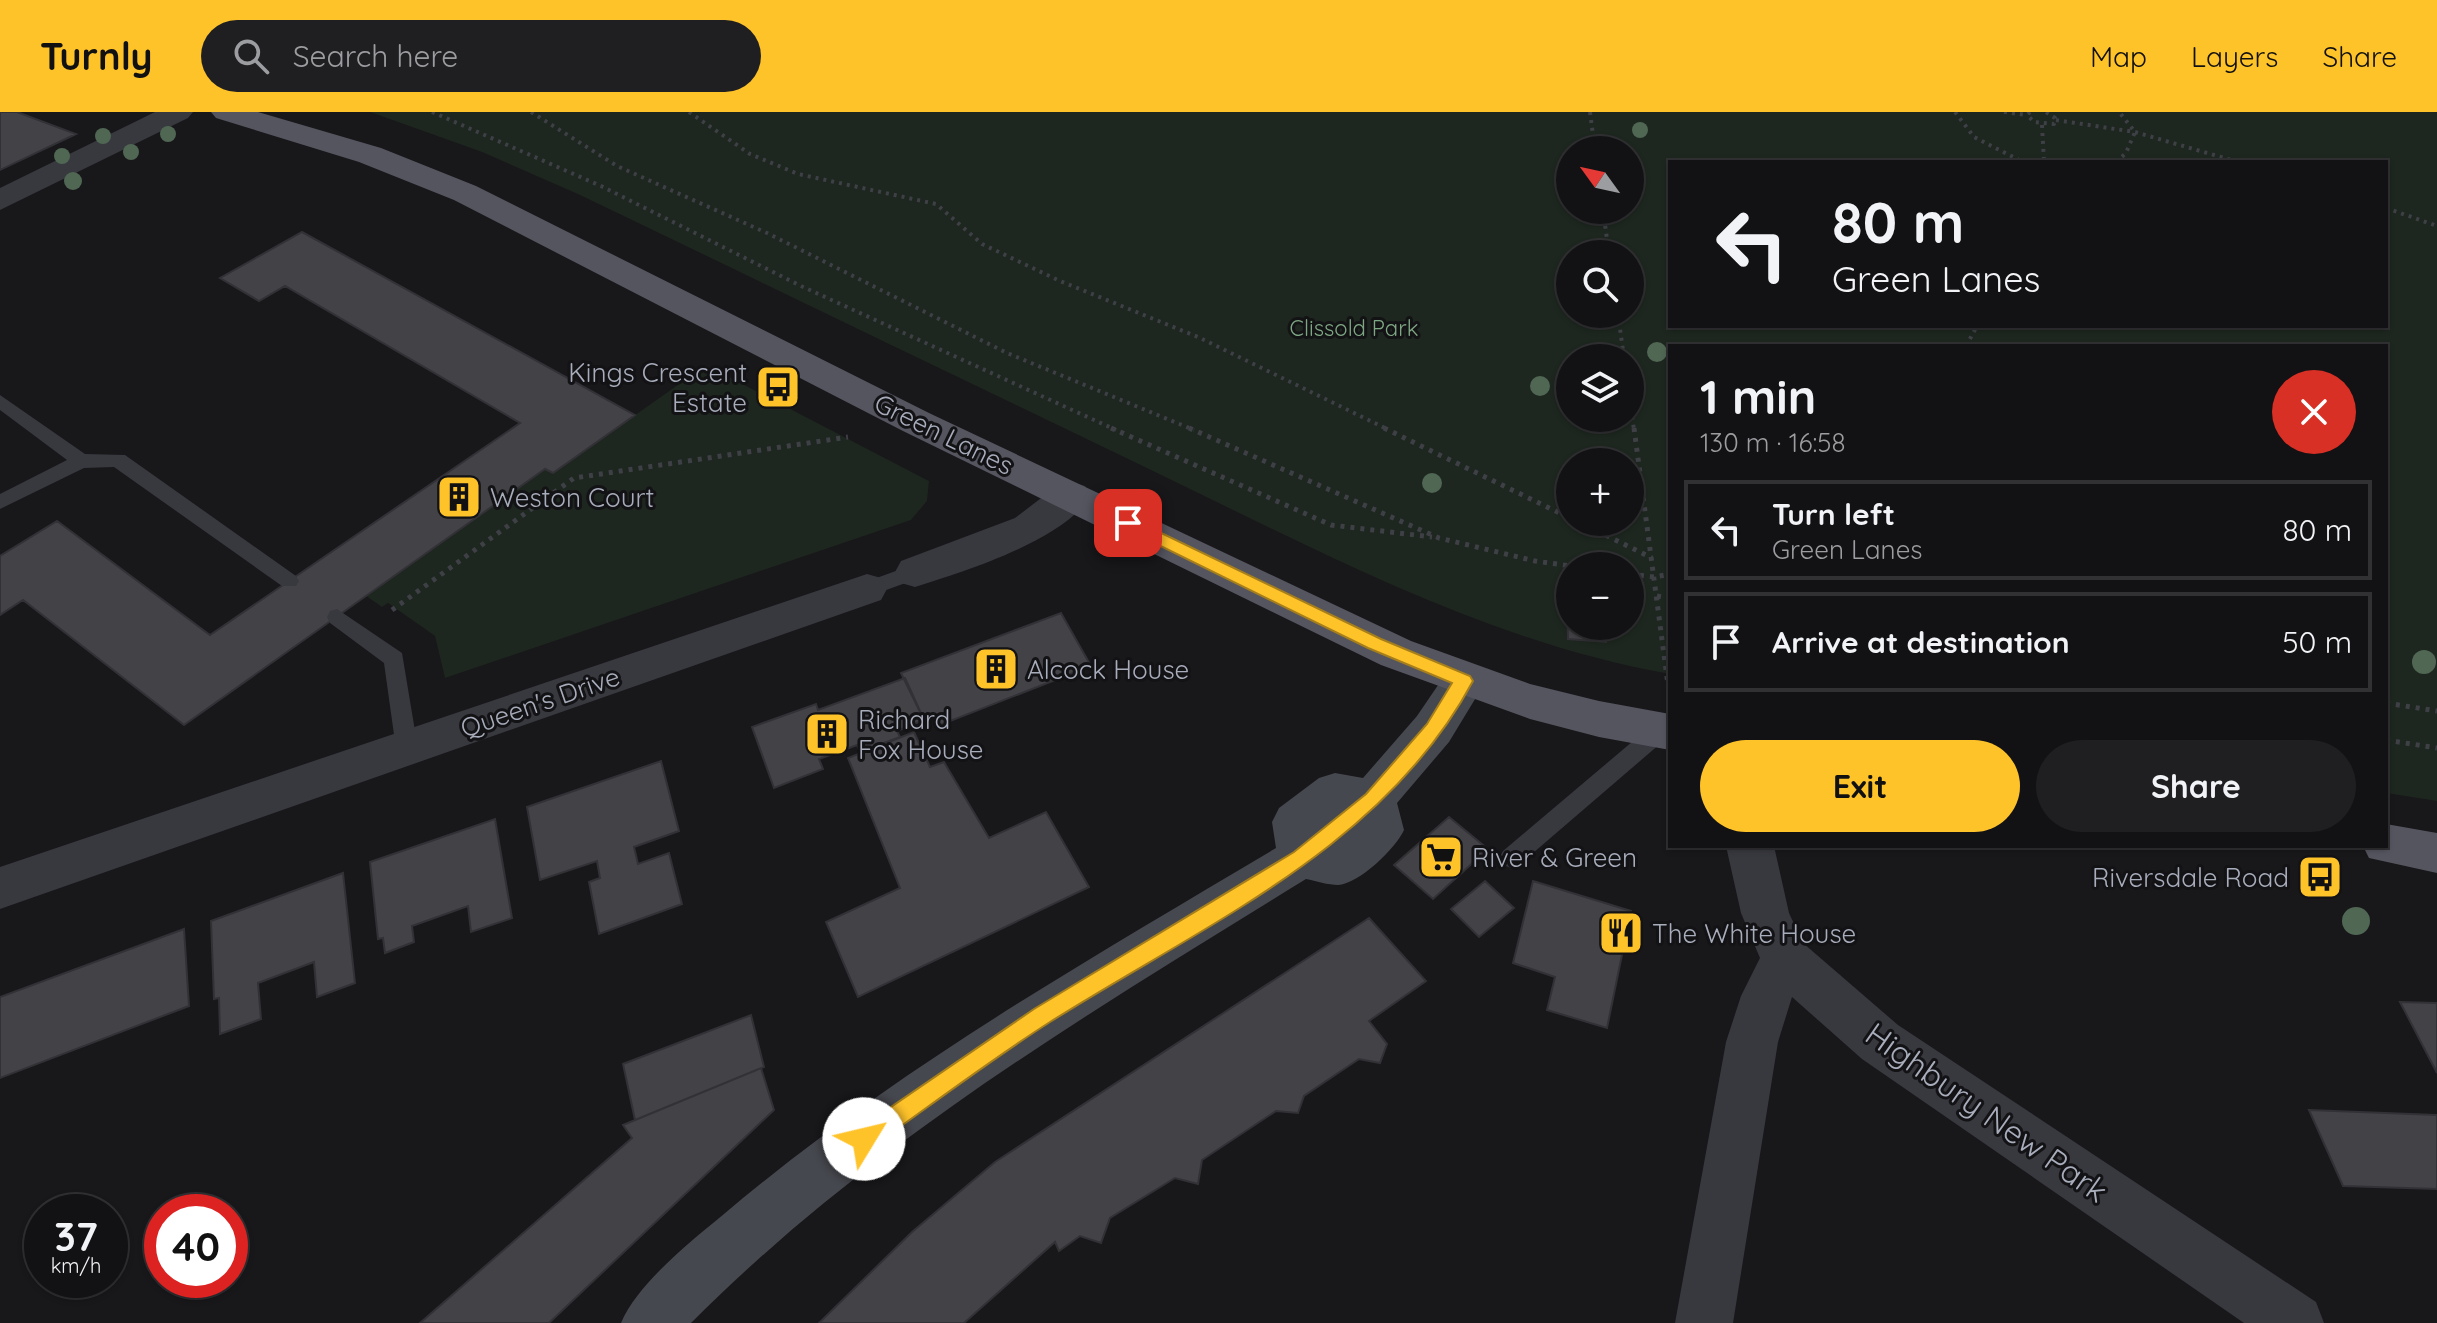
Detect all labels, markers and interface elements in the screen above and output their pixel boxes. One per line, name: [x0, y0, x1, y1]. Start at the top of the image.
search box: [201, 20, 761, 92]
text: Turnly: [40, 32, 153, 80]
icon: search: [229, 34, 273, 78]
text: Search here: [293, 37, 458, 75]
text: Map: [2090, 39, 2147, 74]
text: Layers: [2191, 39, 2278, 74]
text: Share: [2322, 39, 2397, 74]
north arrow: [1556, 136, 1644, 224]
map controls: [1556, 136, 1644, 640]
text: 80 m: [1832, 187, 1964, 257]
icon: left: [1700, 192, 1804, 296]
button: search: [1556, 240, 1644, 328]
text: Green Lanes: [1832, 256, 2040, 301]
park label: Clissold Park: [1290, 314, 1418, 342]
button: layers: [1556, 344, 1644, 432]
place label: Kings Crescent Estate: [568, 356, 747, 419]
bus stop icon: Kings Crescent Estate: [754, 363, 802, 411]
text: 1 min: [1700, 366, 1816, 426]
button: close: [2272, 370, 2356, 454]
street label: Green Lanes: [869, 386, 1019, 482]
text: 130 m · 16:58: [1700, 426, 1845, 459]
button: +: [1556, 448, 1644, 536]
building icon: Weston Court: [435, 473, 483, 521]
place label: Weston Court: [490, 481, 654, 514]
pin: [1094, 489, 1162, 557]
text: Turn left: [1772, 495, 1895, 533]
icon: arrive: [1106, 501, 1150, 545]
icon: left: [1704, 508, 1748, 552]
text: 80 m: [2282, 511, 2352, 549]
text: Green Lanes: [1772, 533, 1923, 566]
button: −: [1556, 552, 1644, 640]
icon: arrive: [1704, 620, 1748, 664]
text: Arrive at destination: [1772, 623, 2070, 661]
text: 50 m: [2282, 623, 2352, 661]
building icon: Alcock House: [972, 645, 1020, 693]
place label: Alcock House: [1027, 653, 1189, 686]
street label: Queen's Drive: [456, 659, 624, 745]
place label: Richard Fox House: [858, 703, 984, 766]
building icon: Richard Fox House: [803, 710, 851, 758]
button: Exit: [1700, 740, 2020, 832]
button: Share: [2036, 740, 2356, 832]
supermarket icon: River & Green: [1417, 833, 1465, 881]
place label: River & Green: [1472, 841, 1637, 874]
bus stop icon: Riversdale Road: [2296, 853, 2344, 901]
place label: Riversdale Road: [2092, 861, 2289, 894]
restaurant icon: The White House: [1597, 909, 1645, 957]
place label: The White House: [1652, 917, 1856, 950]
street label: Highbury New Park: [1858, 1013, 2116, 1211]
position arrow: [822, 1097, 906, 1181]
speed limit sign: 40: [144, 1194, 248, 1298]
text: 37: [54, 1211, 98, 1261]
text: km/h: [51, 1253, 101, 1278]

